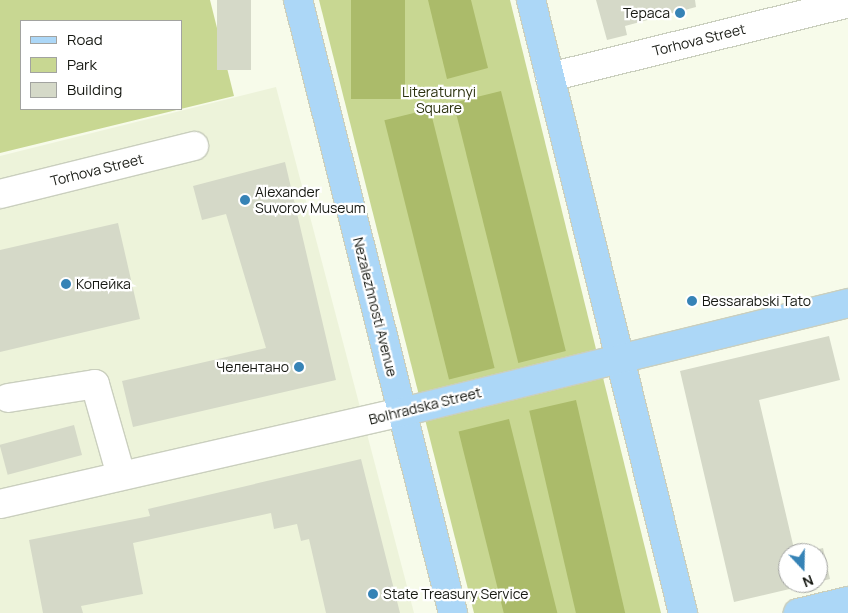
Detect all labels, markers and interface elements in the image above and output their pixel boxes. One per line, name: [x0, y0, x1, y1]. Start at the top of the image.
place label: Тераса: [623, 5, 670, 21]
marker: Тераса: [674, 7, 686, 19]
legend: [20, 20, 182, 110]
street label: Torhova Street: [651, 20, 747, 60]
text: Road: [67, 29, 103, 50]
text: Park: [67, 54, 97, 75]
text: Building: [67, 79, 122, 100]
park label: Literaturnyi Square: [402, 84, 476, 116]
street label: Torhova Street: [49, 150, 145, 190]
place label: Alexander Suvorov Museum: [255, 184, 366, 216]
marker: Alexander Suvorov Museum: [239, 194, 251, 206]
street label: Nezalezhnosti Avenue: [350, 236, 400, 378]
place label: Копейка: [76, 276, 131, 292]
marker: Копейка: [60, 278, 72, 290]
place label: Bessarabski Tato: [702, 293, 811, 309]
marker: Bessarabski Tato: [686, 295, 698, 307]
place label: Челентано: [216, 359, 289, 375]
marker: Челентано: [293, 361, 305, 373]
street label: Bolhradska Street: [367, 384, 483, 428]
north arrow: [778, 543, 828, 593]
text: N: [800, 571, 816, 592]
place label: State Treasury Service: [383, 586, 528, 602]
marker: State Treasury Service: [367, 588, 379, 600]

